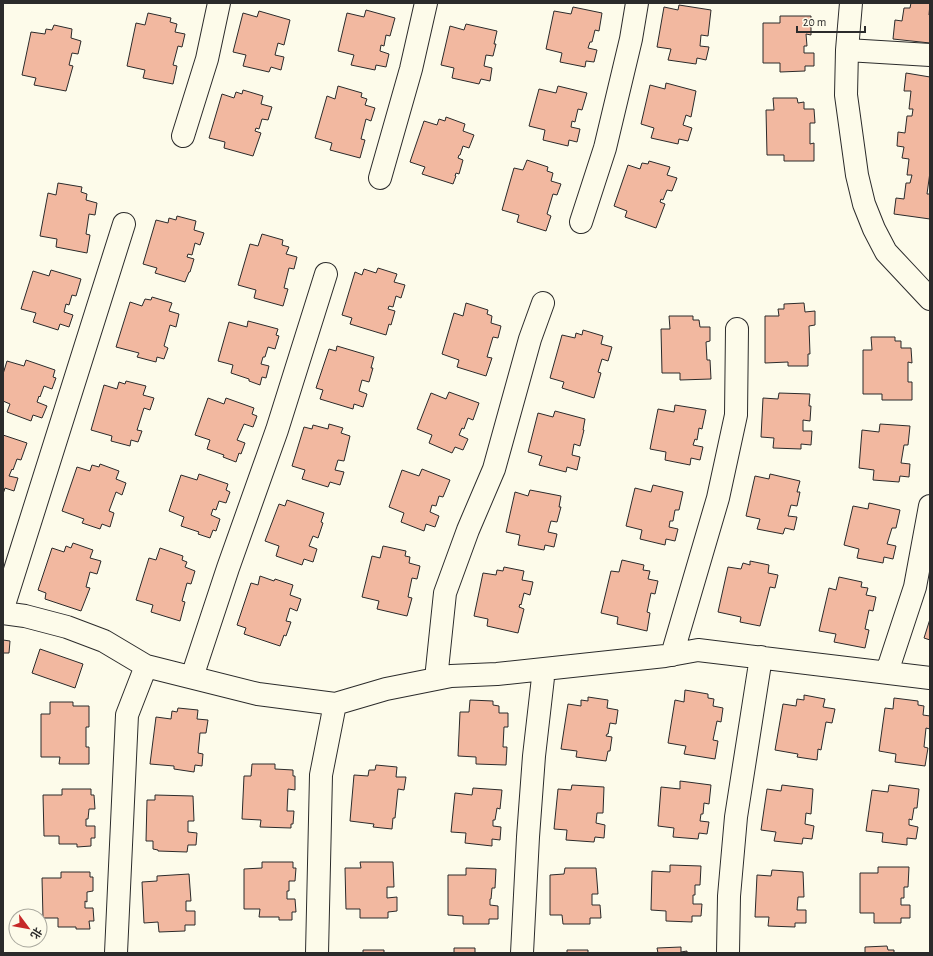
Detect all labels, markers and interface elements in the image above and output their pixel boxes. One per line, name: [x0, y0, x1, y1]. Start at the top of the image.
scale bar: [797, 8, 865, 34]
text: 20 m: [803, 16, 826, 28]
north arrow: [8, 908, 48, 948]
text: 北: [28, 925, 44, 941]

